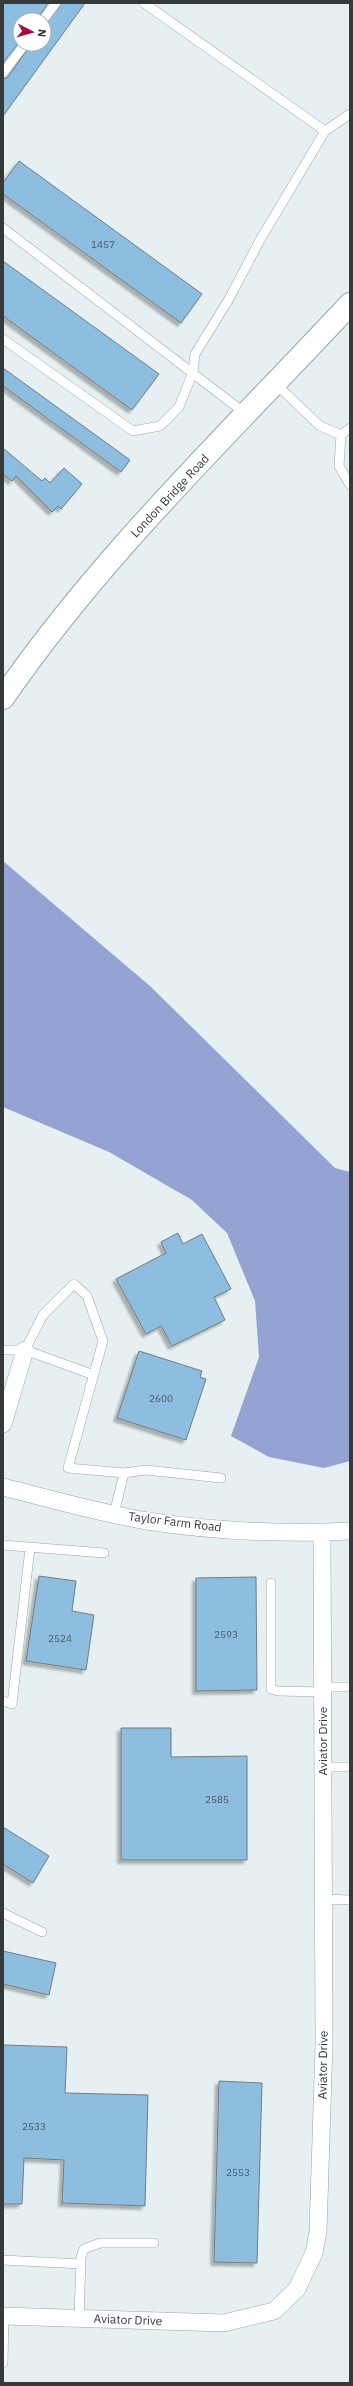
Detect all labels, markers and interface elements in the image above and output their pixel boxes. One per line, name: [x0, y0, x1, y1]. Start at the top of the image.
north arrow: [12, 12, 52, 52]
text: N: [35, 28, 49, 38]
house number: 1457: [91, 238, 115, 251]
street label: London Bridge Road: [127, 451, 212, 540]
house number: 2600: [149, 1392, 173, 1405]
street label: Taylor Farm Road: [128, 1508, 222, 1535]
house number: 2593: [214, 1628, 238, 1641]
house number: 2524: [48, 1632, 72, 1645]
street label: Aviator Drive: [315, 1706, 330, 1775]
house number: 2585: [205, 1793, 229, 1806]
street label: Aviator Drive: [314, 2030, 331, 2099]
house number: 2533: [22, 2120, 46, 2133]
house number: 2553: [226, 2166, 250, 2179]
street label: Aviator Drive: [93, 2311, 163, 2328]

